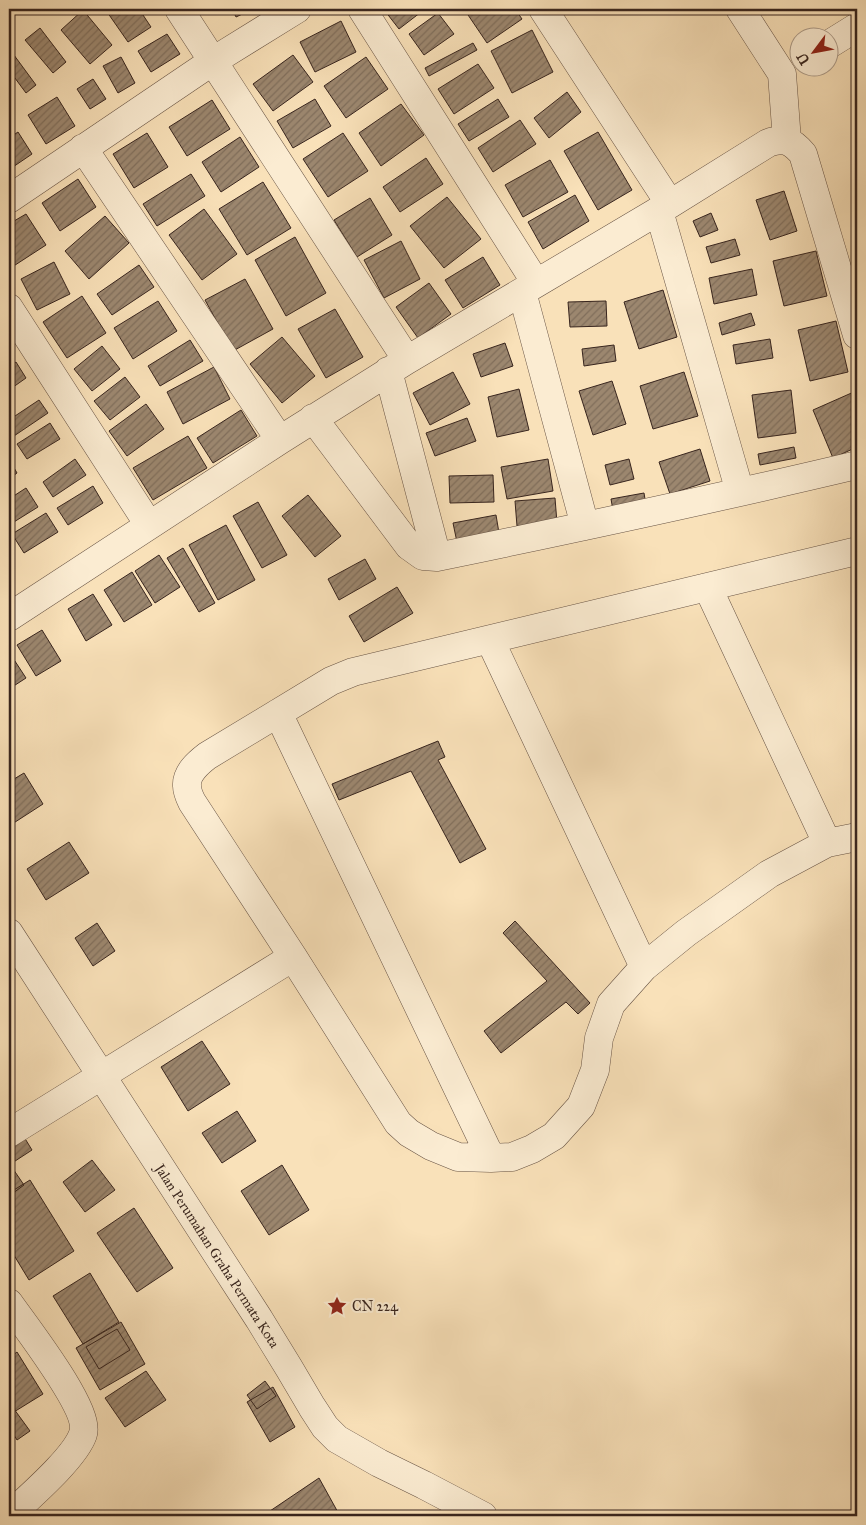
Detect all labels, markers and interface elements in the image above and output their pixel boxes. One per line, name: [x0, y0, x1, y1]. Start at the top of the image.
north arrow: [788, 28, 838, 78]
text: U: [793, 49, 814, 68]
street label: Jalan Perumahan Graha Permata Kota: [149, 1159, 283, 1352]
place icon: CN 224: [326, 1295, 348, 1317]
place label: CN 224: [352, 1298, 399, 1315]

